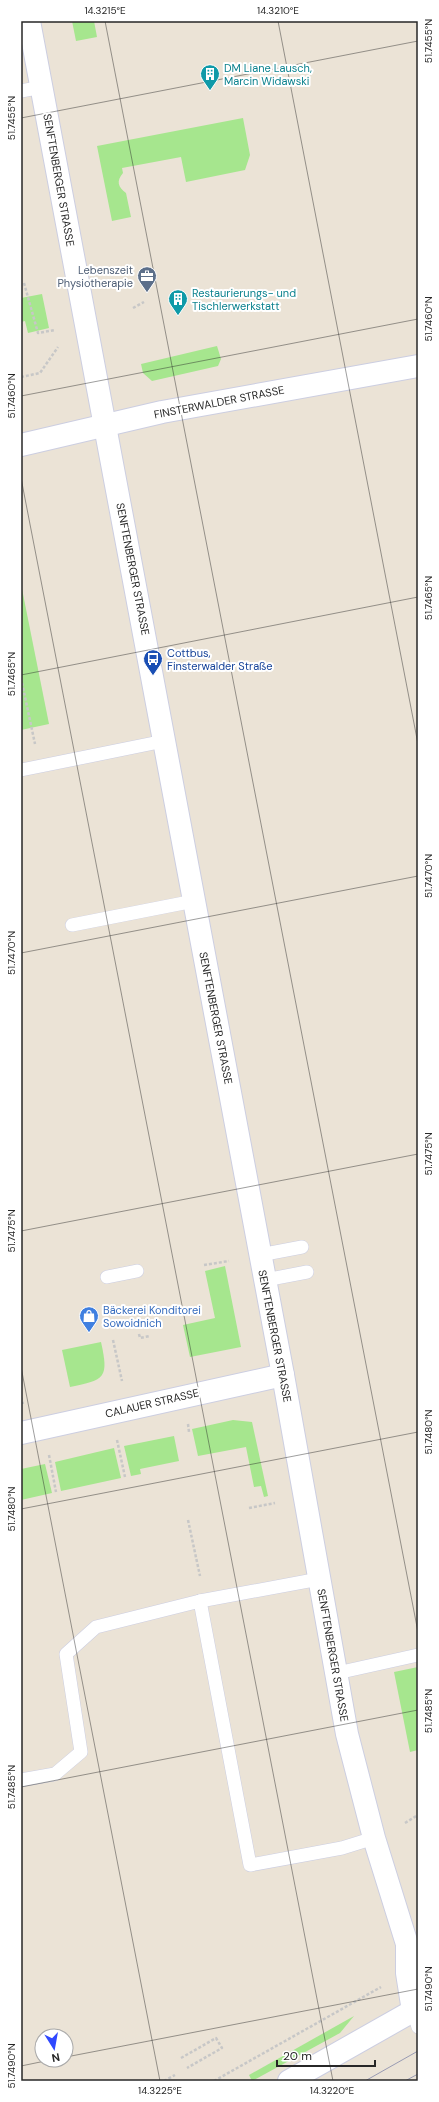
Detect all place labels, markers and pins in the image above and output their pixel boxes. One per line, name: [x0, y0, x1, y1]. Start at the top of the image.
place label: DM Liane Lausch, Marcin Widawski: [224, 61, 312, 88]
building icon: DM Liane Lausch, Marcin Widawski: [199, 63, 221, 91]
place label: Lebenszeit Physiotherapie: [57, 263, 133, 290]
office icon: Lebenszeit Physiotherapie: [136, 265, 158, 293]
place label: Restaurierungs- und Tischlerwerkstatt: [192, 286, 296, 313]
building icon: Restaurierungs- und Tischlerwerkstatt: [167, 288, 189, 316]
place label: Cottbus, Finsterwalder Straße: [167, 646, 272, 673]
bus stop icon: Cottbus, Finsterwalder Straße: [142, 648, 164, 676]
place label: Bäckerei Konditorei Sowoidnich: [103, 1303, 201, 1330]
shop icon: Bäckerei Konditorei Sowoidnich: [78, 1305, 100, 1333]

